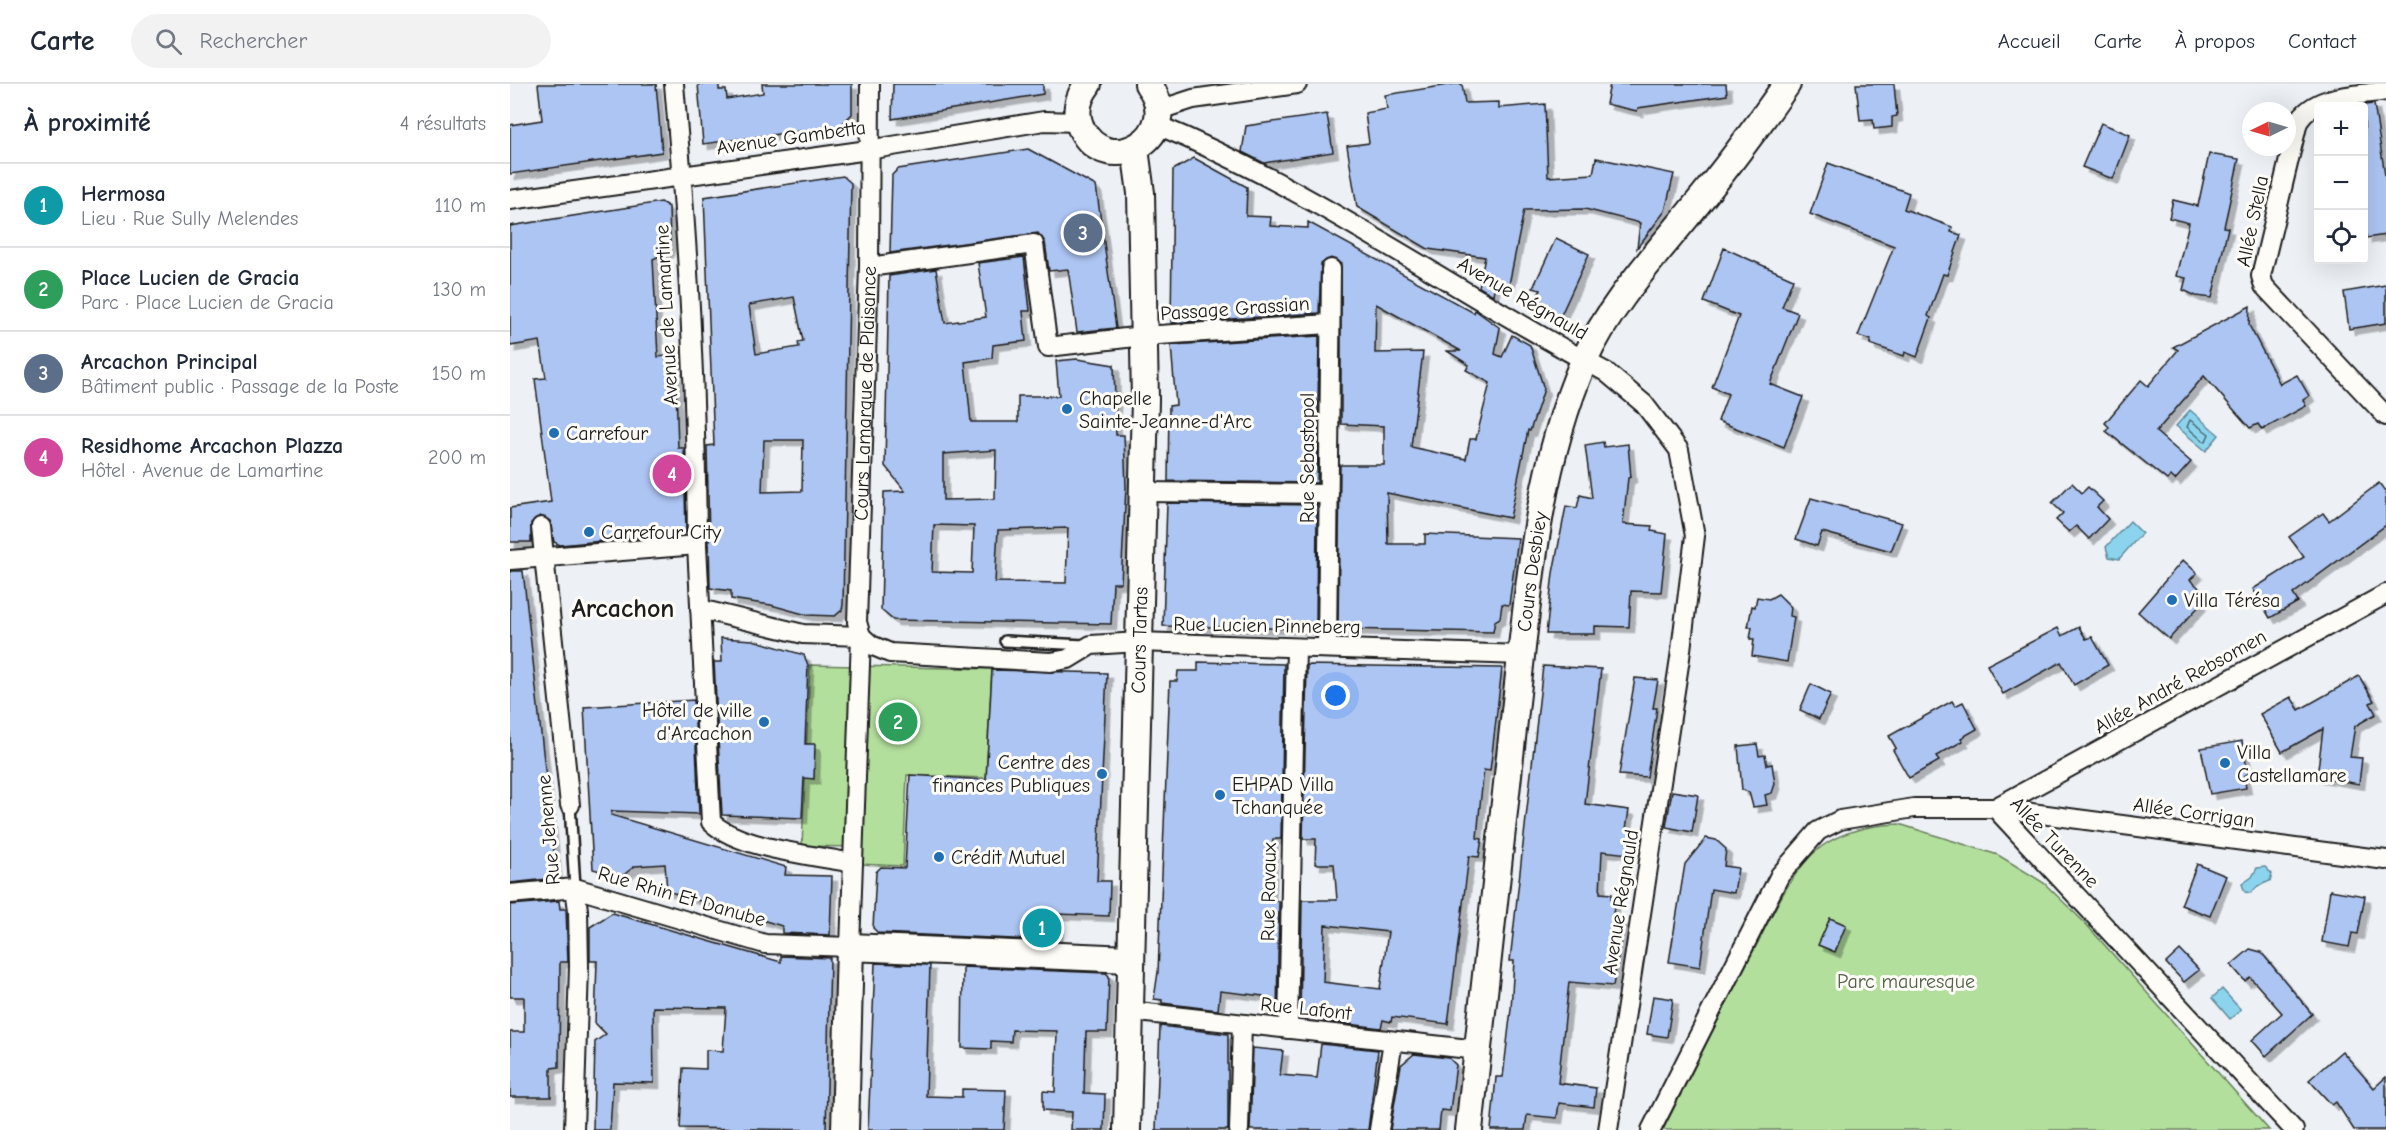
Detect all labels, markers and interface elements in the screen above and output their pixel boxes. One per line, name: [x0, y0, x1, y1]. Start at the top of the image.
search box: [131, 14, 551, 68]
text: Carte: [30, 25, 95, 57]
icon: search: [152, 25, 185, 58]
text: Rechercher: [200, 28, 307, 54]
text: Accueil: [1998, 29, 2061, 53]
text: Carte: [2094, 29, 2142, 53]
text: À propos: [2175, 29, 2255, 53]
text: Contact: [2288, 29, 2356, 53]
north arrow: [2242, 102, 2296, 156]
map controls: [2314, 102, 2368, 264]
button: +: [2314, 102, 2368, 156]
text: À proximité: [24, 108, 151, 138]
text: 4 résultats: [400, 112, 486, 135]
street label: Avenue Gambetta: [715, 116, 867, 159]
button: −: [2314, 156, 2368, 210]
street label: Allée Stella: [2232, 174, 2273, 269]
text: Hermosa: [81, 181, 166, 207]
text: 1: [40, 194, 47, 217]
text: 110 m: [435, 194, 486, 217]
text: Lieu · Rue Sully Melendes: [81, 207, 298, 230]
pin: 3: [1064, 210, 1102, 256]
button: locate: [2314, 210, 2368, 264]
street label: Avenue de Lamartine: [650, 224, 683, 406]
street label: Avenue Régnauld: [1454, 252, 1592, 345]
text: Place Lucien de Gracia: [81, 265, 299, 291]
street label: Cours Lamarque de Plaisance: [849, 266, 881, 521]
text: 2: [39, 278, 48, 301]
text: 130 m: [433, 278, 486, 301]
text: Parc · Place Lucien de Gracia: [81, 291, 334, 314]
street label: Passage Grassian: [1160, 292, 1310, 325]
text: Arcachon Principal: [81, 349, 258, 375]
text: 3: [39, 362, 48, 385]
text: 150 m: [432, 362, 486, 385]
text: Bâtiment public · Passage de la Poste: [81, 375, 399, 398]
place label: Chapelle Sainte-Jeanne-d'Arc: [1079, 387, 1252, 433]
street label: Rue Sebastopol: [1296, 393, 1319, 523]
marker: Chapelle Sainte-Jeanne-d'Arc: [1060, 402, 1074, 416]
place label: Carrefour: [566, 422, 648, 445]
marker: Carrefour: [547, 426, 561, 440]
text: Residhome Arcachon Plazza: [81, 433, 343, 459]
text: 4: [39, 446, 48, 469]
text: 200 m: [428, 446, 486, 469]
pin: 4: [652, 452, 692, 496]
text: Hôtel · Avenue de Lamartine: [81, 459, 323, 482]
street label: Cours Desbiey: [1513, 510, 1552, 633]
place label: Carrefour City: [601, 521, 721, 544]
marker: Carrefour City: [582, 525, 596, 539]
street label: Cours Tartas: [1127, 587, 1152, 694]
place label: Villa Térésa: [2184, 589, 2280, 612]
marker: Villa Térésa: [2165, 593, 2179, 607]
district label: Arcachon: [572, 594, 675, 624]
street label: Rue Lucien Pinneberg: [1173, 612, 1361, 639]
street label: Allée André Rebsomen: [2090, 625, 2270, 738]
your location: [1321, 681, 1350, 710]
place label: Hôtel de ville d'Arcachon: [642, 699, 752, 745]
pin: 2: [878, 700, 918, 744]
marker: Hôtel de ville d'Arcachon: [757, 715, 771, 729]
place label: Villa Castellamare: [2237, 741, 2347, 787]
place label: Centre des finances Publiques: [932, 751, 1090, 797]
marker: Villa Castellamare: [2218, 756, 2232, 770]
marker: Centre des finances Publiques: [1095, 767, 1109, 781]
place label: EHPAD Villa Tchanquée: [1232, 773, 1334, 819]
street label: Rue Jehenne: [532, 774, 565, 886]
marker: EHPAD Villa Tchanquée: [1213, 788, 1227, 802]
street label: Allée Turenne: [2006, 792, 2104, 893]
street label: Allée Corrigan: [2132, 793, 2256, 832]
street label: Avenue Régnauld: [1598, 828, 1643, 976]
street label: Rue Ravaux: [1256, 842, 1281, 942]
place label: Crédit Mutuel: [951, 846, 1066, 869]
marker: Crédit Mutuel: [932, 850, 946, 864]
street label: Rue Rhin Et Danube: [595, 862, 768, 931]
pin: 1: [1022, 906, 1062, 950]
park label: Parc mauresque: [1837, 970, 1975, 993]
street label: Rue Lafont: [1259, 992, 1354, 1025]

